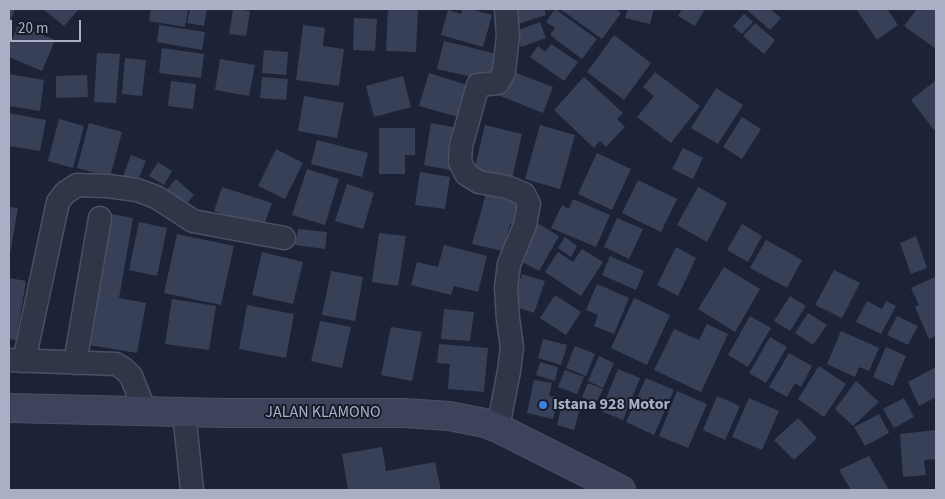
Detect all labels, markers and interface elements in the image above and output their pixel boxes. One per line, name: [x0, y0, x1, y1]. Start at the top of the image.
scale bar: [12, 10, 84, 42]
text: 20 m: [18, 18, 48, 39]
place label: Istana 928 Motor: [553, 395, 670, 415]
marker: Istana 928 Motor: [537, 399, 549, 411]
street label: JALAN KLAMONO: [265, 403, 381, 423]

